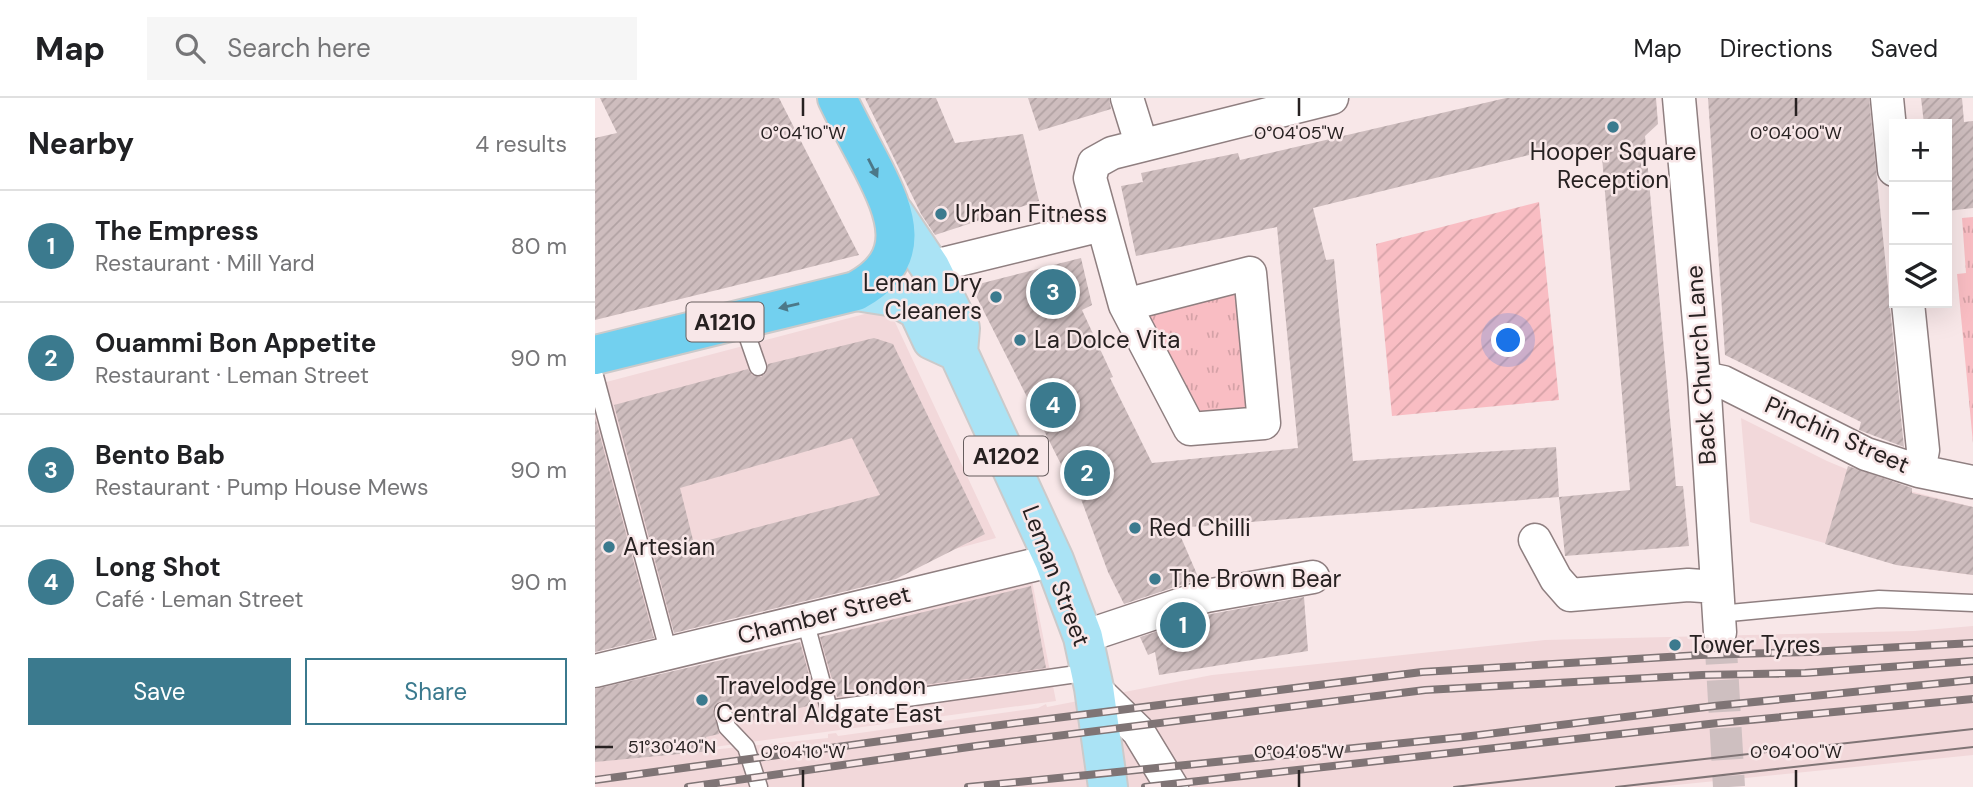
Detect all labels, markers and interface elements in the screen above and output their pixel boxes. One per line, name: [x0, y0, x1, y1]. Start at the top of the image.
search box: [147, 17, 637, 80]
text: Map: [35, 27, 105, 70]
icon: search: [171, 29, 209, 67]
text: Search here: [227, 31, 371, 65]
text: Map: [1634, 33, 1682, 64]
text: Directions: [1720, 33, 1833, 64]
text: Saved: [1871, 33, 1938, 64]
marker: Hooper Square Reception: [1605, 119, 1621, 135]
map controls: [1889, 119, 1952, 308]
button: +: [1889, 119, 1952, 182]
text: 0°04'10"W: [760, 121, 846, 145]
text: 0°04'05"W: [1254, 121, 1344, 145]
text: 0°04'00"W: [1750, 121, 1842, 145]
text: Nearby: [28, 124, 134, 163]
text: 4 results: [475, 129, 567, 159]
place label: Hooper Square Reception: [1530, 136, 1696, 195]
one-way arrow: [866, 159, 878, 179]
button: −: [1889, 182, 1952, 245]
place label: Urban Fitness: [955, 198, 1107, 229]
marker: Urban Fitness: [933, 206, 949, 222]
text: The Empress: [95, 214, 259, 248]
text: 1: [47, 231, 55, 261]
text: 80 m: [511, 231, 567, 261]
button: layers: [1889, 245, 1952, 308]
text: Restaurant · Mill Yard: [95, 248, 315, 278]
street label: Back Church Lane: [1678, 264, 1723, 466]
pin: 3: [1030, 266, 1076, 318]
place label: Leman Dry Cleaners: [863, 267, 982, 326]
marker: Leman Dry Cleaners: [988, 289, 1004, 305]
one-way arrow: [778, 301, 800, 312]
road number: A1210: [687, 302, 763, 342]
your location: [1491, 323, 1525, 357]
place label: La Dolce Vita: [1034, 324, 1180, 355]
text: Ouammi Bon Appetite: [95, 326, 376, 360]
marker: La Dolce Vita: [1012, 332, 1028, 348]
text: 2: [44, 343, 58, 373]
text: 90 m: [510, 343, 567, 373]
text: Restaurant · Leman Street: [95, 360, 369, 390]
pin: 4: [1030, 379, 1076, 431]
street label: Pinchin Street: [1760, 389, 1914, 480]
road number: A1202: [964, 436, 1048, 476]
text: Bento Bab: [95, 438, 225, 472]
pin: 2: [1064, 447, 1110, 499]
text: 3: [44, 455, 58, 485]
text: 90 m: [510, 455, 567, 485]
text: Restaurant · Pump House Mews: [95, 472, 429, 502]
street label: Leman Street: [1015, 501, 1098, 651]
place label: Red Chilli: [1149, 512, 1251, 543]
marker: Red Chilli: [1127, 520, 1143, 536]
place label: Artesian: [623, 531, 715, 562]
marker: Artesian: [601, 539, 617, 555]
text: Long Shot: [95, 550, 221, 584]
place label: The Brown Bear: [1169, 563, 1342, 594]
text: 4: [44, 567, 58, 597]
text: 90 m: [510, 567, 567, 597]
marker: The Brown Bear: [1147, 571, 1163, 587]
street label: Chamber Street: [734, 578, 914, 651]
text: Café · Leman Street: [95, 584, 303, 614]
pin: 1: [1160, 599, 1206, 651]
place label: Tower Tyres: [1689, 629, 1821, 660]
marker: Tower Tyres: [1667, 637, 1683, 653]
button: Save: [28, 658, 291, 725]
button: Share: [305, 658, 567, 725]
place label: Travelodge London Central Aldgate East: [716, 670, 943, 729]
marker: Travelodge London Central Aldgate East: [694, 692, 710, 708]
text: 51°30'40"N: [628, 735, 716, 759]
text: 0°04'10"W: [760, 740, 846, 764]
text: 0°04'05"W: [1254, 740, 1344, 764]
text: 0°04'00"W: [1750, 740, 1842, 764]

